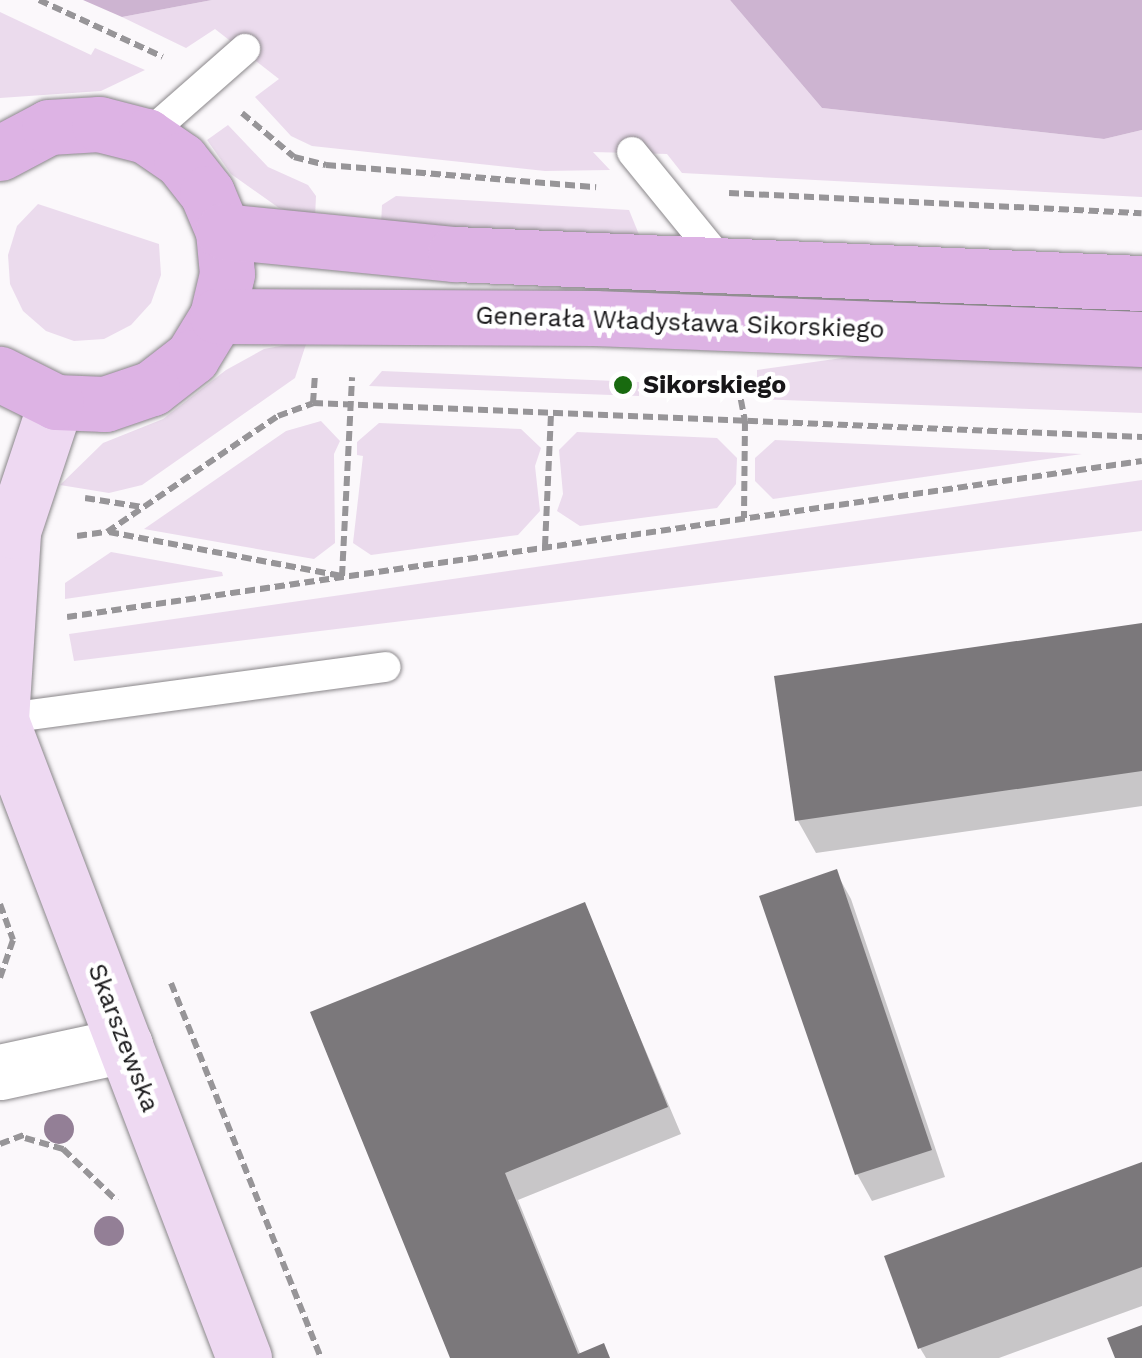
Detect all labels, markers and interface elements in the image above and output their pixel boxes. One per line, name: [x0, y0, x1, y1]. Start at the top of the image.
street label: Generała Władysława Sikorskiego: [474, 301, 886, 345]
place label: Sikorskiego: [643, 370, 786, 400]
marker: Sikorskiego: [612, 374, 634, 396]
street label: Skarszewska: [81, 960, 165, 1116]

